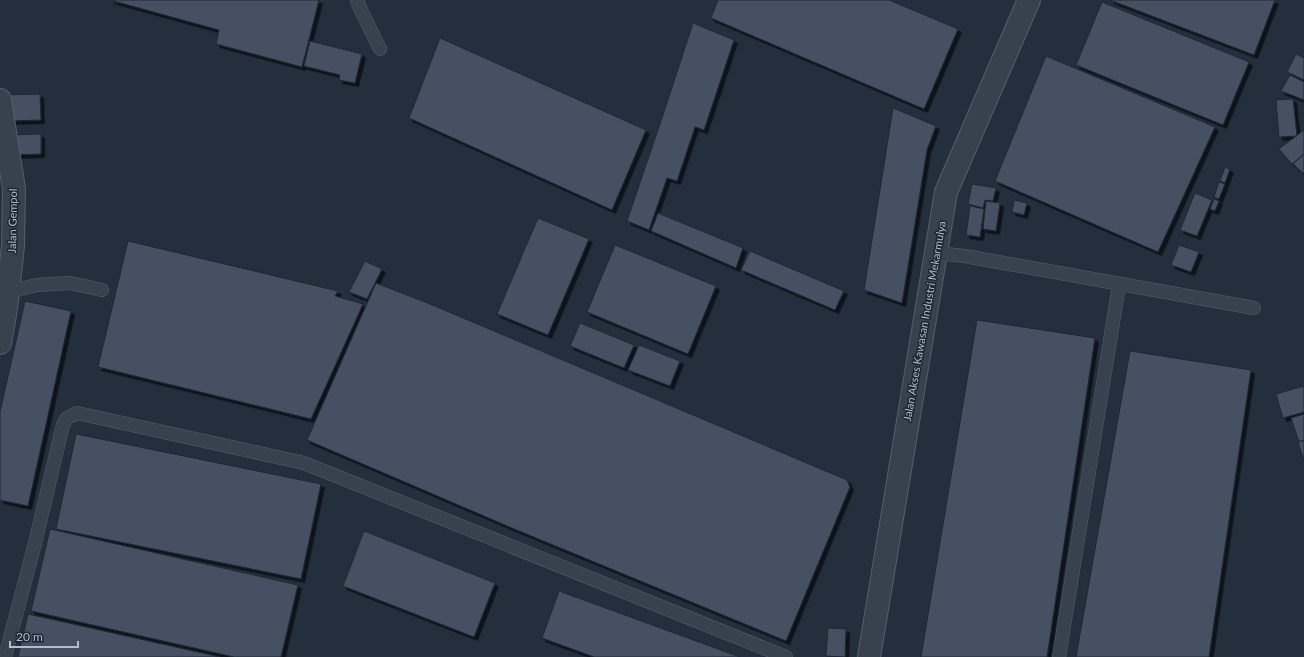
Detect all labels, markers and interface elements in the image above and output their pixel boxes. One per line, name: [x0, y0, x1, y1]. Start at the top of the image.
street label: Jalan Gempol: [5, 189, 19, 253]
street label: Jalan Akses Kawasan Industri Mekarmulya: [900, 220, 948, 422]
scale bar: [10, 623, 78, 649]
text: 20 m: [16, 629, 43, 644]

